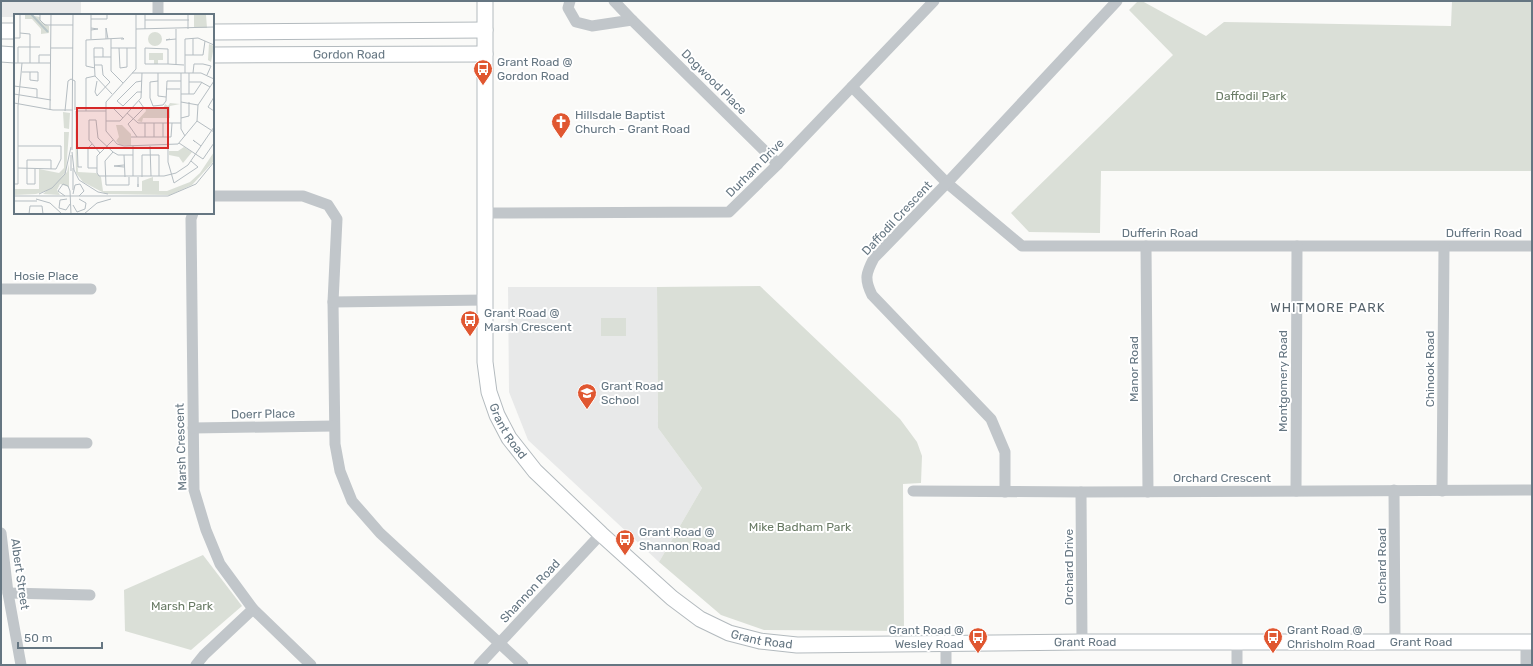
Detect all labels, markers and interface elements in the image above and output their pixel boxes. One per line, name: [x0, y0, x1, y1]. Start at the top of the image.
inset map: [14, 14, 214, 214]
street label: Gordon Road: [313, 47, 385, 62]
street label: Dogwood Place: [679, 47, 750, 118]
place label: Grant Road @ Gordon Road: [497, 55, 572, 83]
bus stop icon: Grant Road @ Gordon Road: [472, 58, 494, 86]
park label: Daffodil Park: [1216, 89, 1287, 103]
place label: Hillsdale Baptist Church - Grant Road: [575, 108, 690, 136]
church icon: Hillsdale Baptist Church - Grant Road: [550, 111, 572, 139]
street label: Durham Drive: [723, 136, 787, 200]
street label: Daffodil Crescent: [859, 178, 935, 258]
street label: Dufferin Road: [1122, 226, 1198, 240]
street label: Dufferin Road: [1446, 226, 1522, 240]
street label: Hosie Place: [14, 269, 79, 283]
district label: WHITMORE PARK: [1270, 300, 1386, 315]
place label: Grant Road @ Marsh Crescent: [484, 306, 572, 334]
bus stop icon: Grant Road @ Marsh Crescent: [459, 309, 481, 337]
street label: Montgomery Road: [1276, 330, 1290, 432]
street label: Chinook Road: [1423, 331, 1437, 407]
street label: Manor Road: [1127, 336, 1141, 402]
place label: Grant Road School: [601, 379, 664, 407]
school or university icon: Grant Road School: [576, 382, 598, 410]
street label: Grant Road: [486, 401, 530, 462]
street label: Marsh Crescent: [172, 403, 190, 491]
street label: Doerr Place: [231, 406, 296, 422]
street label: Orchard Crescent: [1173, 471, 1271, 485]
park label: Mike Badham Park: [749, 520, 852, 534]
place label: Grant Road @ Shannon Road: [639, 525, 720, 553]
bus stop icon: Grant Road @ Shannon Road: [614, 528, 636, 556]
street label: Orchard Drive: [1062, 528, 1076, 605]
street label: Orchard Road: [1375, 528, 1389, 604]
street label: Albert Street: [8, 538, 32, 611]
street label: Shannon Road: [497, 556, 563, 626]
park label: Marsh Park: [151, 599, 214, 613]
place label: Grant Road @ Wesley Road: [889, 623, 964, 651]
place label: Grant Road @ Chrisholm Road: [1287, 623, 1375, 651]
scale bar: [18, 624, 102, 650]
bus stop icon: Grant Road @ Wesley Road: [967, 626, 989, 654]
bus stop icon: Grant Road @ Chrisholm Road: [1262, 626, 1284, 654]
street label: Grant Road: [729, 627, 793, 651]
text: 50 m: [24, 631, 52, 645]
street label: Grant Road: [1054, 635, 1116, 649]
street label: Grant Road: [1390, 635, 1452, 649]

